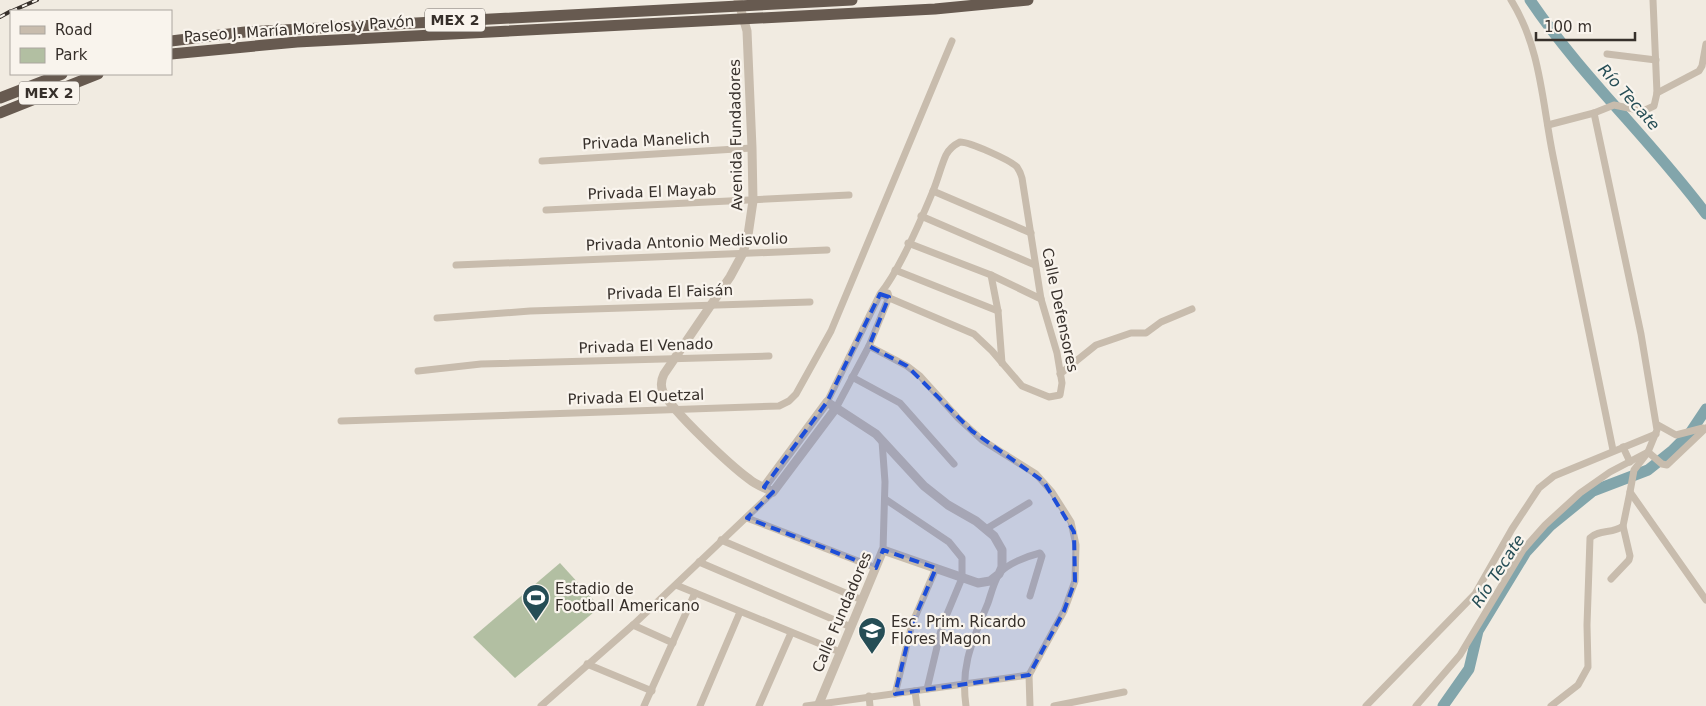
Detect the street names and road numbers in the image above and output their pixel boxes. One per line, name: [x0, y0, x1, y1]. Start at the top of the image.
road number: MEX 2: [425, 8, 485, 32]
street label: Paseo J. María Morelos y Pavón: [183, 12, 415, 46]
street label: Avenida Fundadores: [726, 59, 746, 211]
road number: MEX 2: [19, 82, 79, 105]
street label: Privada Manelich: [582, 129, 710, 153]
street label: Privada El Mayab: [587, 181, 717, 203]
street label: Privada Antonio Medisvolio: [586, 229, 788, 255]
street label: Calle Defensores: [1038, 246, 1082, 374]
street label: Privada El Faisán: [607, 281, 733, 303]
street label: Privada El Venado: [578, 335, 714, 357]
street label: Privada El Quetzal: [567, 386, 705, 408]
street label: Calle Fundadores: [808, 549, 876, 675]

